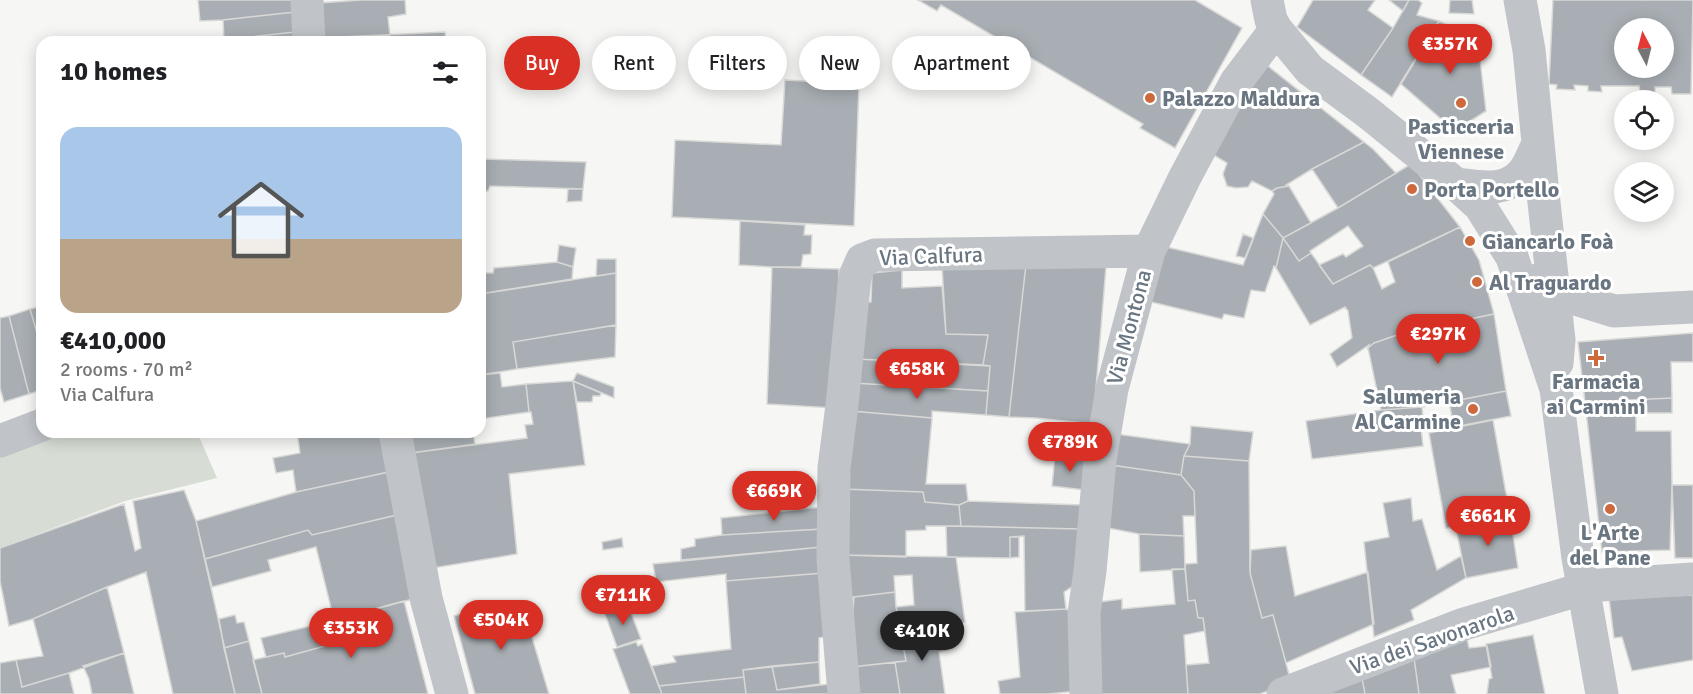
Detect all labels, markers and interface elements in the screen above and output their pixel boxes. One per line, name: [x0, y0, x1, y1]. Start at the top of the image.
north arrow: [1614, 18, 1674, 78]
map controls: [1614, 18, 1674, 222]
pin: €357K: [1408, 24, 1492, 75]
text: €357K: [1422, 31, 1478, 56]
chip: Buy: [504, 36, 580, 90]
chip: Rent: [592, 36, 676, 90]
chip: Filters: [688, 36, 787, 90]
chip: New: [799, 36, 880, 90]
chip: Apartment: [892, 36, 1031, 90]
text: 10 homes: [60, 56, 167, 88]
icon: filters: [429, 56, 462, 89]
place label: Palazzo Maldura: [1162, 85, 1320, 112]
button: locate: [1614, 90, 1674, 150]
marker: Palazzo Maldura: [1143, 91, 1157, 105]
marker: Pasticceria Viennese: [1454, 96, 1468, 110]
place label: Pasticceria Viennese: [1408, 113, 1514, 165]
button: layers: [1614, 162, 1674, 222]
icon: home: [207, 166, 315, 274]
place label: Porta Portello: [1424, 176, 1559, 203]
marker: Porta Portello: [1405, 182, 1419, 196]
place label: Giancarlo Foà: [1482, 228, 1614, 255]
marker: Giancarlo Foà: [1463, 234, 1477, 248]
street label: Via Calfura: [879, 241, 983, 271]
street label: Via Montona: [1101, 267, 1157, 387]
place label: Al Traguardo: [1489, 269, 1611, 296]
marker: Al Traguardo: [1470, 275, 1484, 289]
pin: €297K: [1396, 314, 1480, 365]
text: €297K: [1410, 321, 1466, 346]
text: €410,000: [60, 325, 166, 357]
pin: €658K: [875, 349, 959, 400]
marker: Farmacia ai Carmini: [1589, 351, 1603, 365]
text: €658K: [889, 356, 945, 381]
text: 2 rooms · 70 m²: [60, 357, 193, 382]
place label: Farmacia ai Carmini: [1546, 368, 1646, 420]
text: Via Calfura: [60, 382, 154, 407]
place label: Salumeria Al Carmine: [1355, 383, 1461, 435]
marker: Salumeria Al Carmine: [1466, 402, 1480, 416]
pin: €789K: [1028, 422, 1112, 473]
text: €789K: [1042, 429, 1098, 454]
pin: €669K: [732, 471, 816, 522]
text: €669K: [746, 478, 802, 503]
pin: €661K: [1446, 496, 1530, 547]
marker: L'Arte del Pane: [1603, 502, 1617, 516]
text: €661K: [1460, 503, 1516, 528]
place label: L'Arte del Pane: [1569, 519, 1651, 571]
pin: €711K: [581, 575, 665, 626]
text: €711K: [595, 582, 651, 607]
street label: Via dei Savonarola: [1346, 599, 1518, 681]
pin: €504K: [459, 600, 543, 651]
text: €504K: [473, 607, 529, 632]
pin: €353K: [309, 608, 393, 659]
pin: €410K: [880, 611, 964, 662]
text: €353K: [323, 615, 379, 640]
text: €410K: [894, 618, 950, 643]

